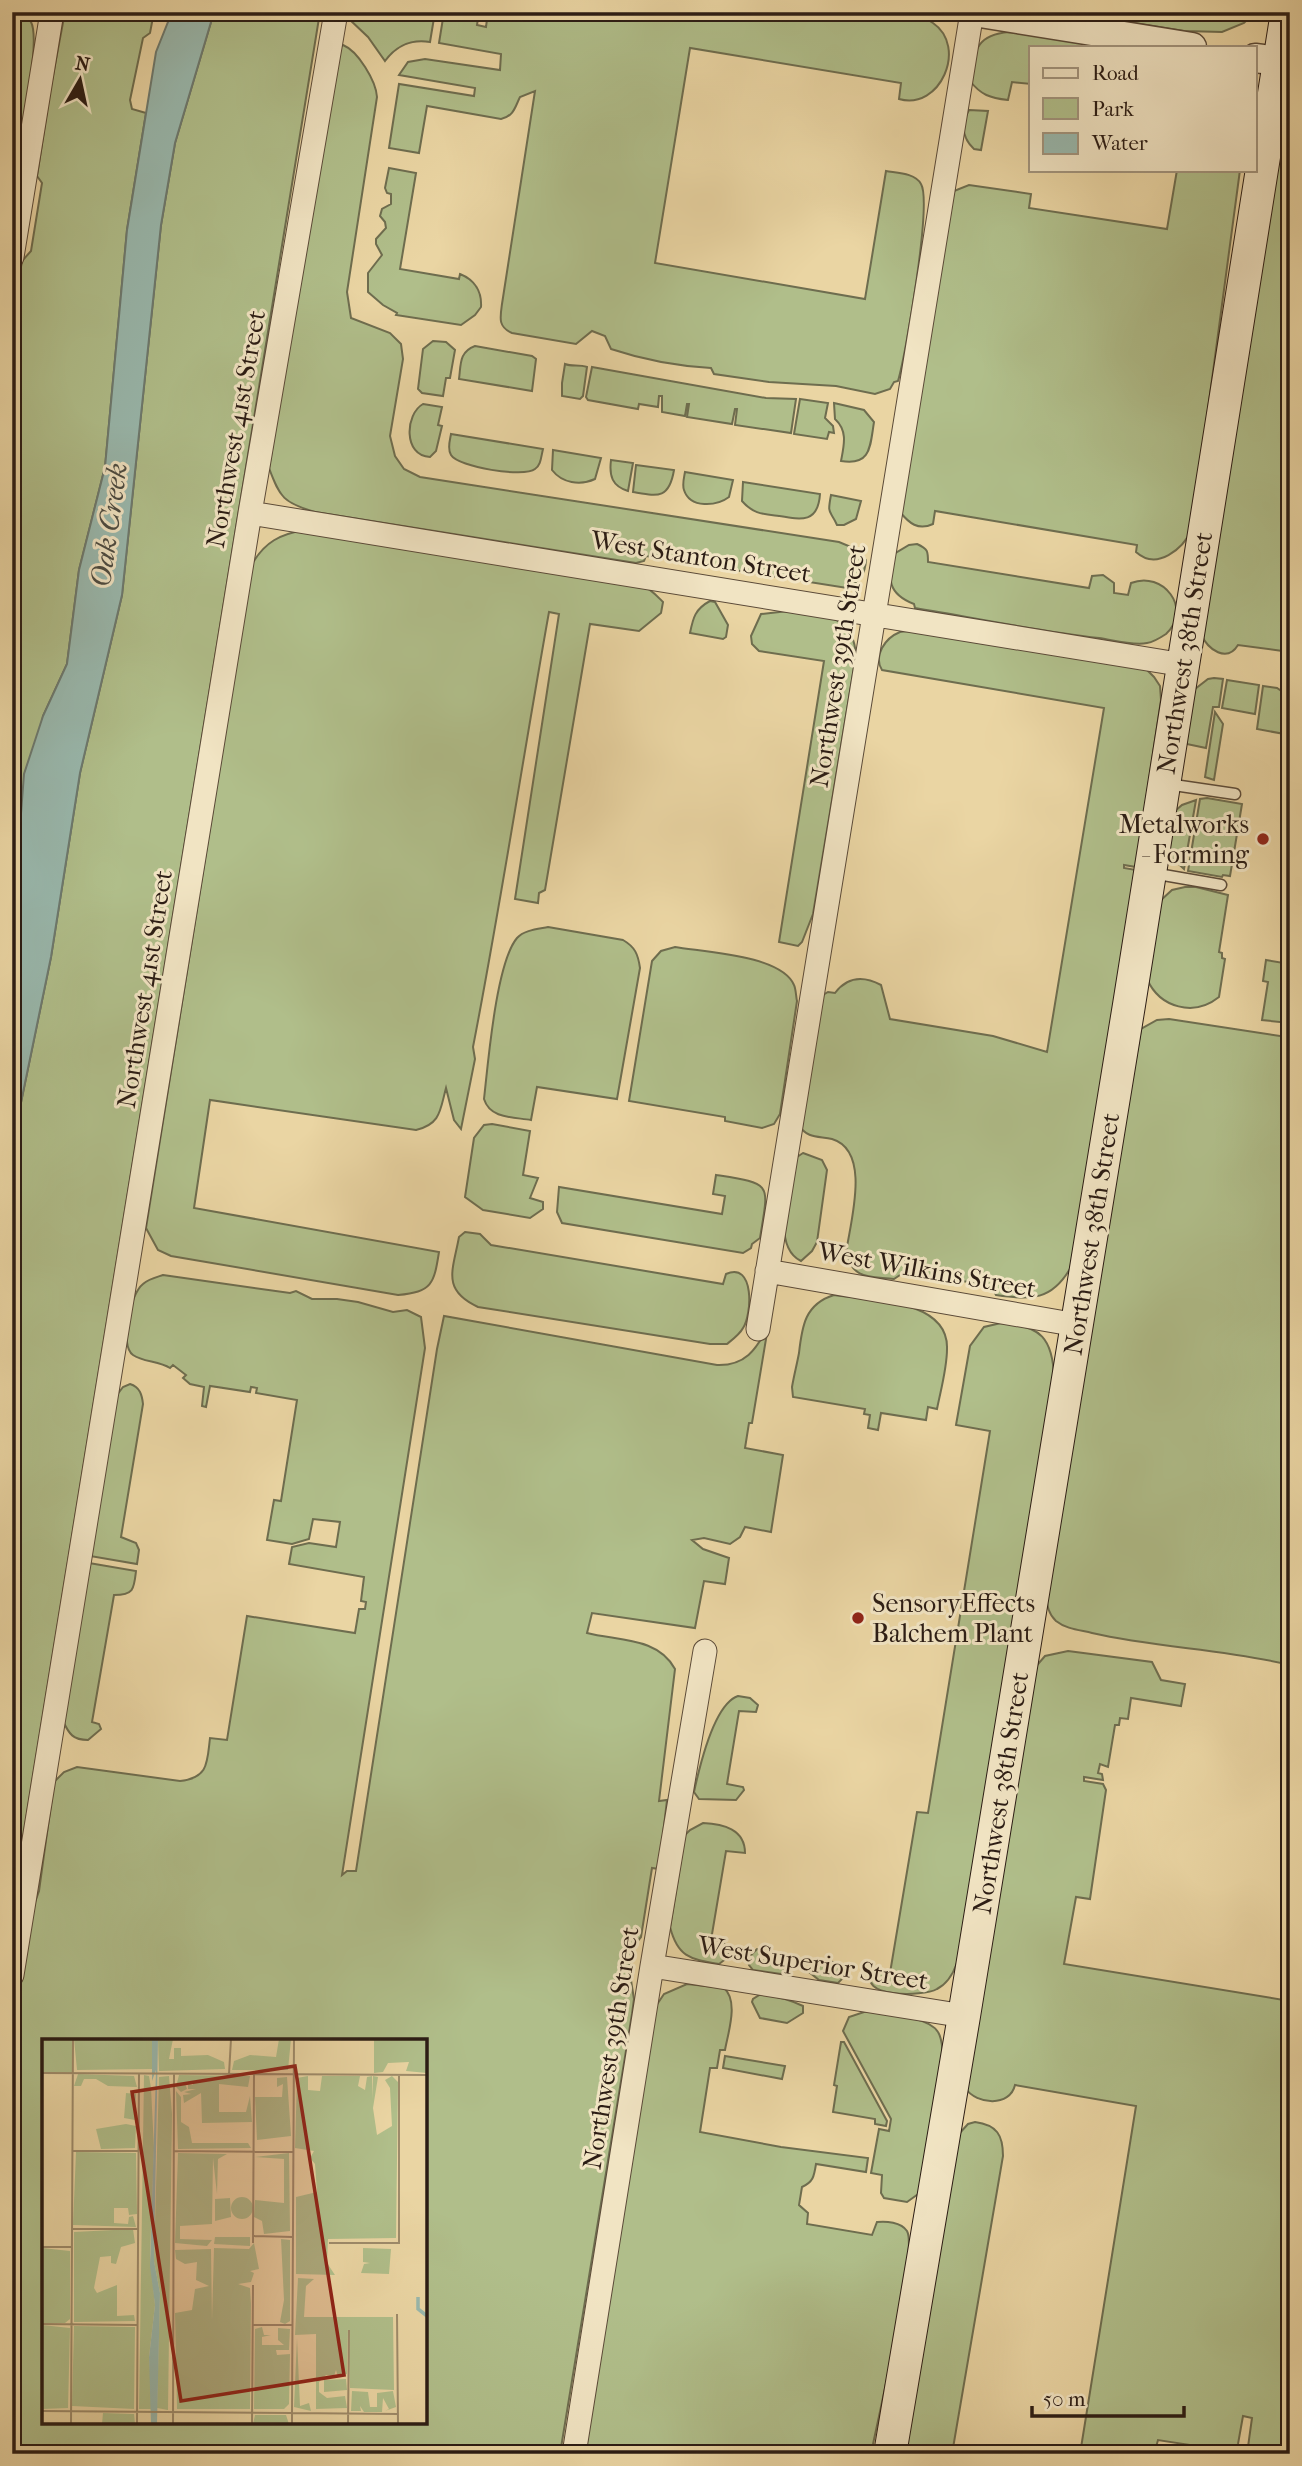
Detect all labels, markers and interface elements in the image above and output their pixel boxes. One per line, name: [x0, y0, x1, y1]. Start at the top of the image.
north arrow: [46, 46, 116, 116]
legend: [1029, 46, 1256, 172]
text: N: [74, 52, 92, 76]
text: Road: [1092, 61, 1139, 85]
text: Park: [1092, 97, 1134, 121]
text: Water: [1091, 131, 1148, 155]
street label: Northwest 41st Street: [200, 307, 272, 550]
water label: Oak Creek: [84, 461, 134, 589]
street label: West Stanton Street: [588, 524, 814, 590]
street label: Northwest 38th Street: [1151, 529, 1220, 776]
street label: Northwest 39th Street: [804, 542, 873, 790]
place label: Metalworks - Forming: [1119, 809, 1250, 870]
marker: Metalworks - Forming: [1255, 831, 1271, 847]
street label: Northwest 41st Street: [111, 867, 179, 1110]
street label: Northwest 38th Street: [1058, 1110, 1127, 1357]
street label: West Wilkins Street: [814, 1235, 1039, 1305]
place label: SensoryEffects Balchem Plant: [872, 1588, 1035, 1649]
marker: SensoryEffects Balchem Plant: [850, 1610, 866, 1626]
street label: Northwest 38th Street: [967, 1669, 1036, 1916]
street label: Northwest 39th Street: [577, 1924, 646, 2172]
street label: West Superior Street: [695, 1929, 931, 1997]
inset map: [42, 2039, 427, 2424]
scale bar: [1032, 2375, 1185, 2419]
text: 50 m: [1043, 2387, 1086, 2411]

